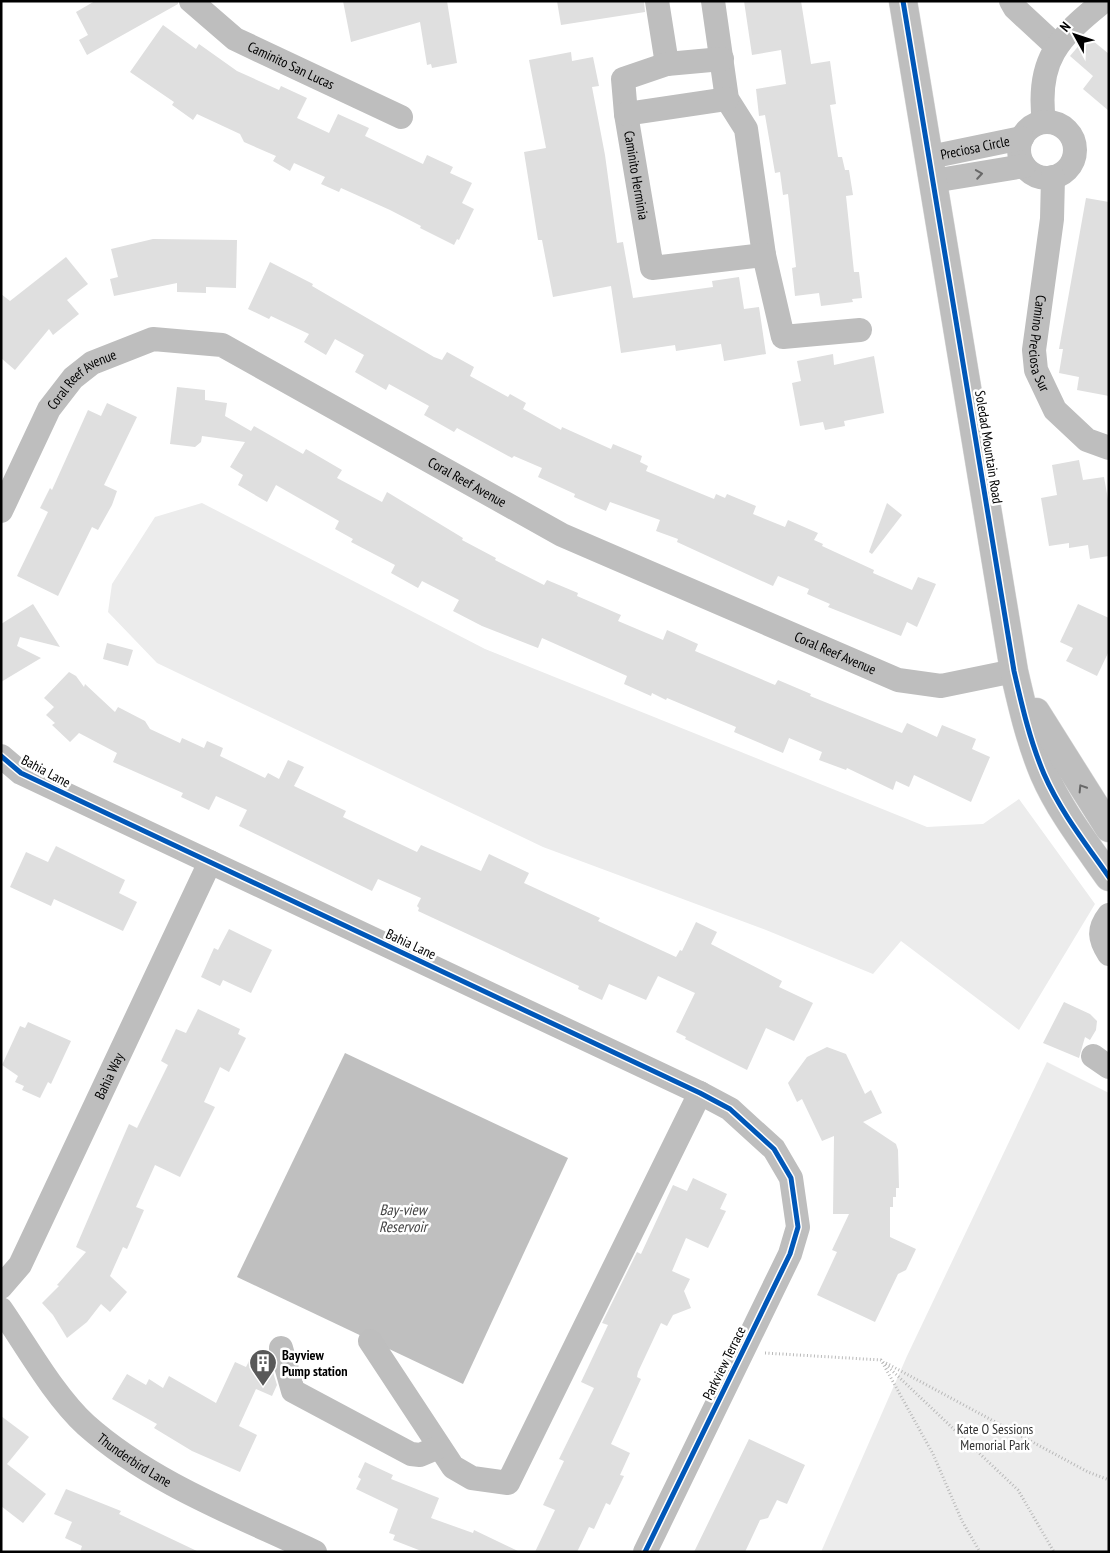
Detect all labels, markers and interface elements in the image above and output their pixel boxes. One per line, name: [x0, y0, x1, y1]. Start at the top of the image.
north arrow: [1050, 10, 1100, 60]
text: N: [1056, 18, 1074, 35]
street label: Caminito San Lucas: [245, 37, 337, 94]
street label: Caminito Herminia: [620, 129, 653, 221]
street label: Preciosa Circle: [939, 132, 1011, 164]
one-way arrow: [974, 169, 983, 179]
street label: Camino Preciosa Sur: [1025, 294, 1054, 394]
street label: Coral Reef Avenue: [43, 345, 119, 413]
street label: Soledad Mountain Road: [971, 389, 1007, 505]
street label: Coral Reef Avenue: [425, 453, 510, 511]
street label: Coral Reef Avenue: [792, 627, 879, 679]
street label: Bahia Lane: [18, 751, 74, 792]
one-way arrow: [1078, 784, 1088, 793]
street label: Bahia Lane: [383, 925, 439, 963]
street label: Bahia Way: [90, 1049, 128, 1102]
water label: Bay-view Reservoir: [379, 1200, 429, 1236]
street label: Parkview Terrace: [698, 1323, 750, 1403]
place label: Bayview Pump station: [282, 1346, 348, 1380]
building icon: Bayview Pump station: [248, 1348, 278, 1387]
park label: Kate O Sessions Memorial Park: [957, 1420, 1034, 1454]
street label: Thunderbird Lane: [93, 1429, 175, 1491]

